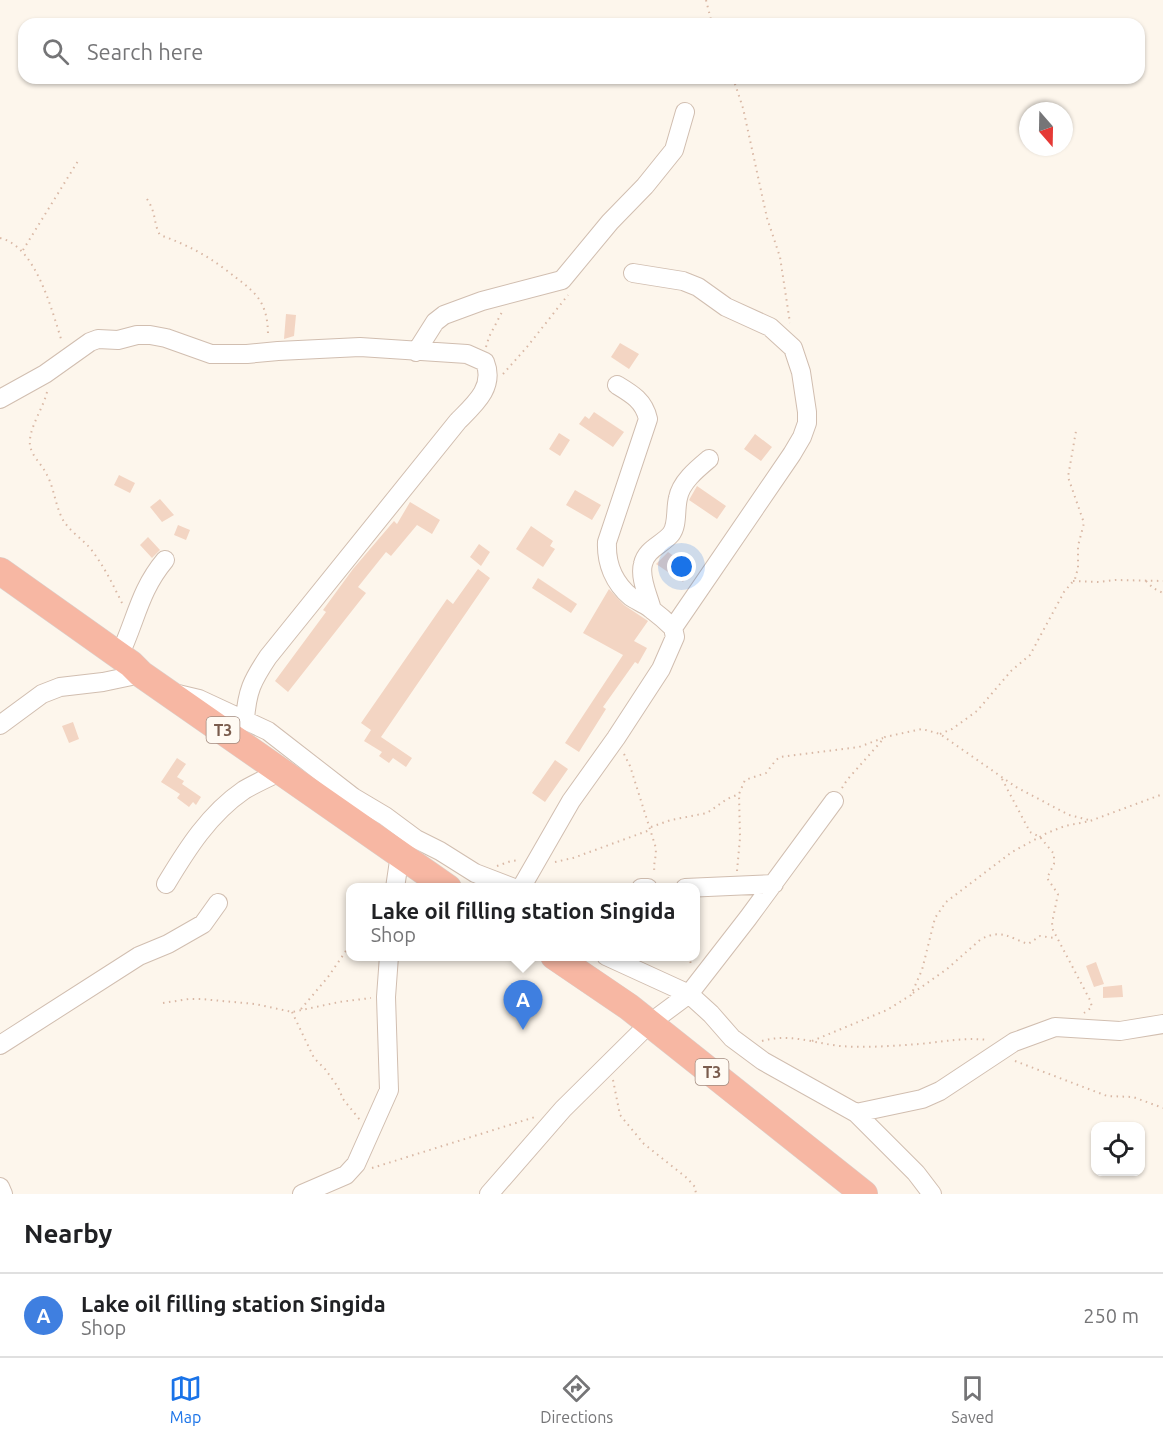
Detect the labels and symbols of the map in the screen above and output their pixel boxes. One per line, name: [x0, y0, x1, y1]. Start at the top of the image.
north arrow: [1019, 102, 1073, 156]
your location: [667, 552, 696, 581]
road number: T3: [206, 717, 240, 743]
pin: A: [504, 980, 542, 1030]
road number: T3: [696, 1059, 728, 1085]

